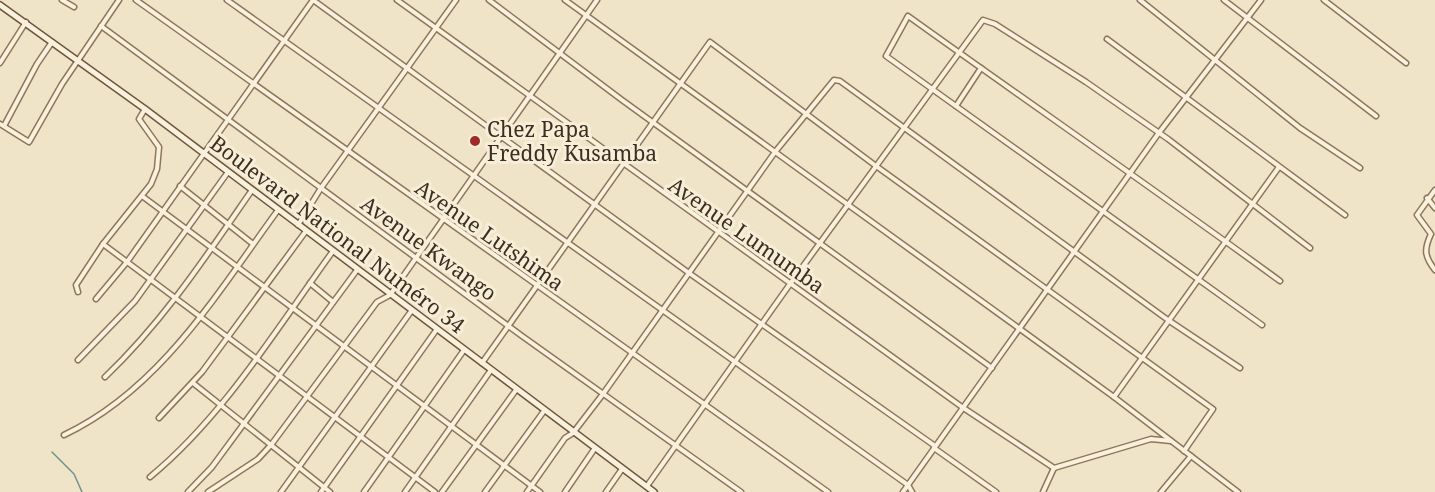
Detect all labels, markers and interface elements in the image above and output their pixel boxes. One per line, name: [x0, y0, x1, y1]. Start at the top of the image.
place label: Chez Papa Freddy Kusamba: [487, 115, 657, 167]
street label: Boulevard National Numéro 34: [205, 129, 471, 339]
marker: Chez Papa Freddy Kusamba: [468, 134, 482, 148]
street label: Avenue Lumumba: [663, 171, 831, 299]
street label: Avenue Lutshima: [410, 173, 570, 297]
street label: Avenue Kwango: [355, 189, 503, 307]

